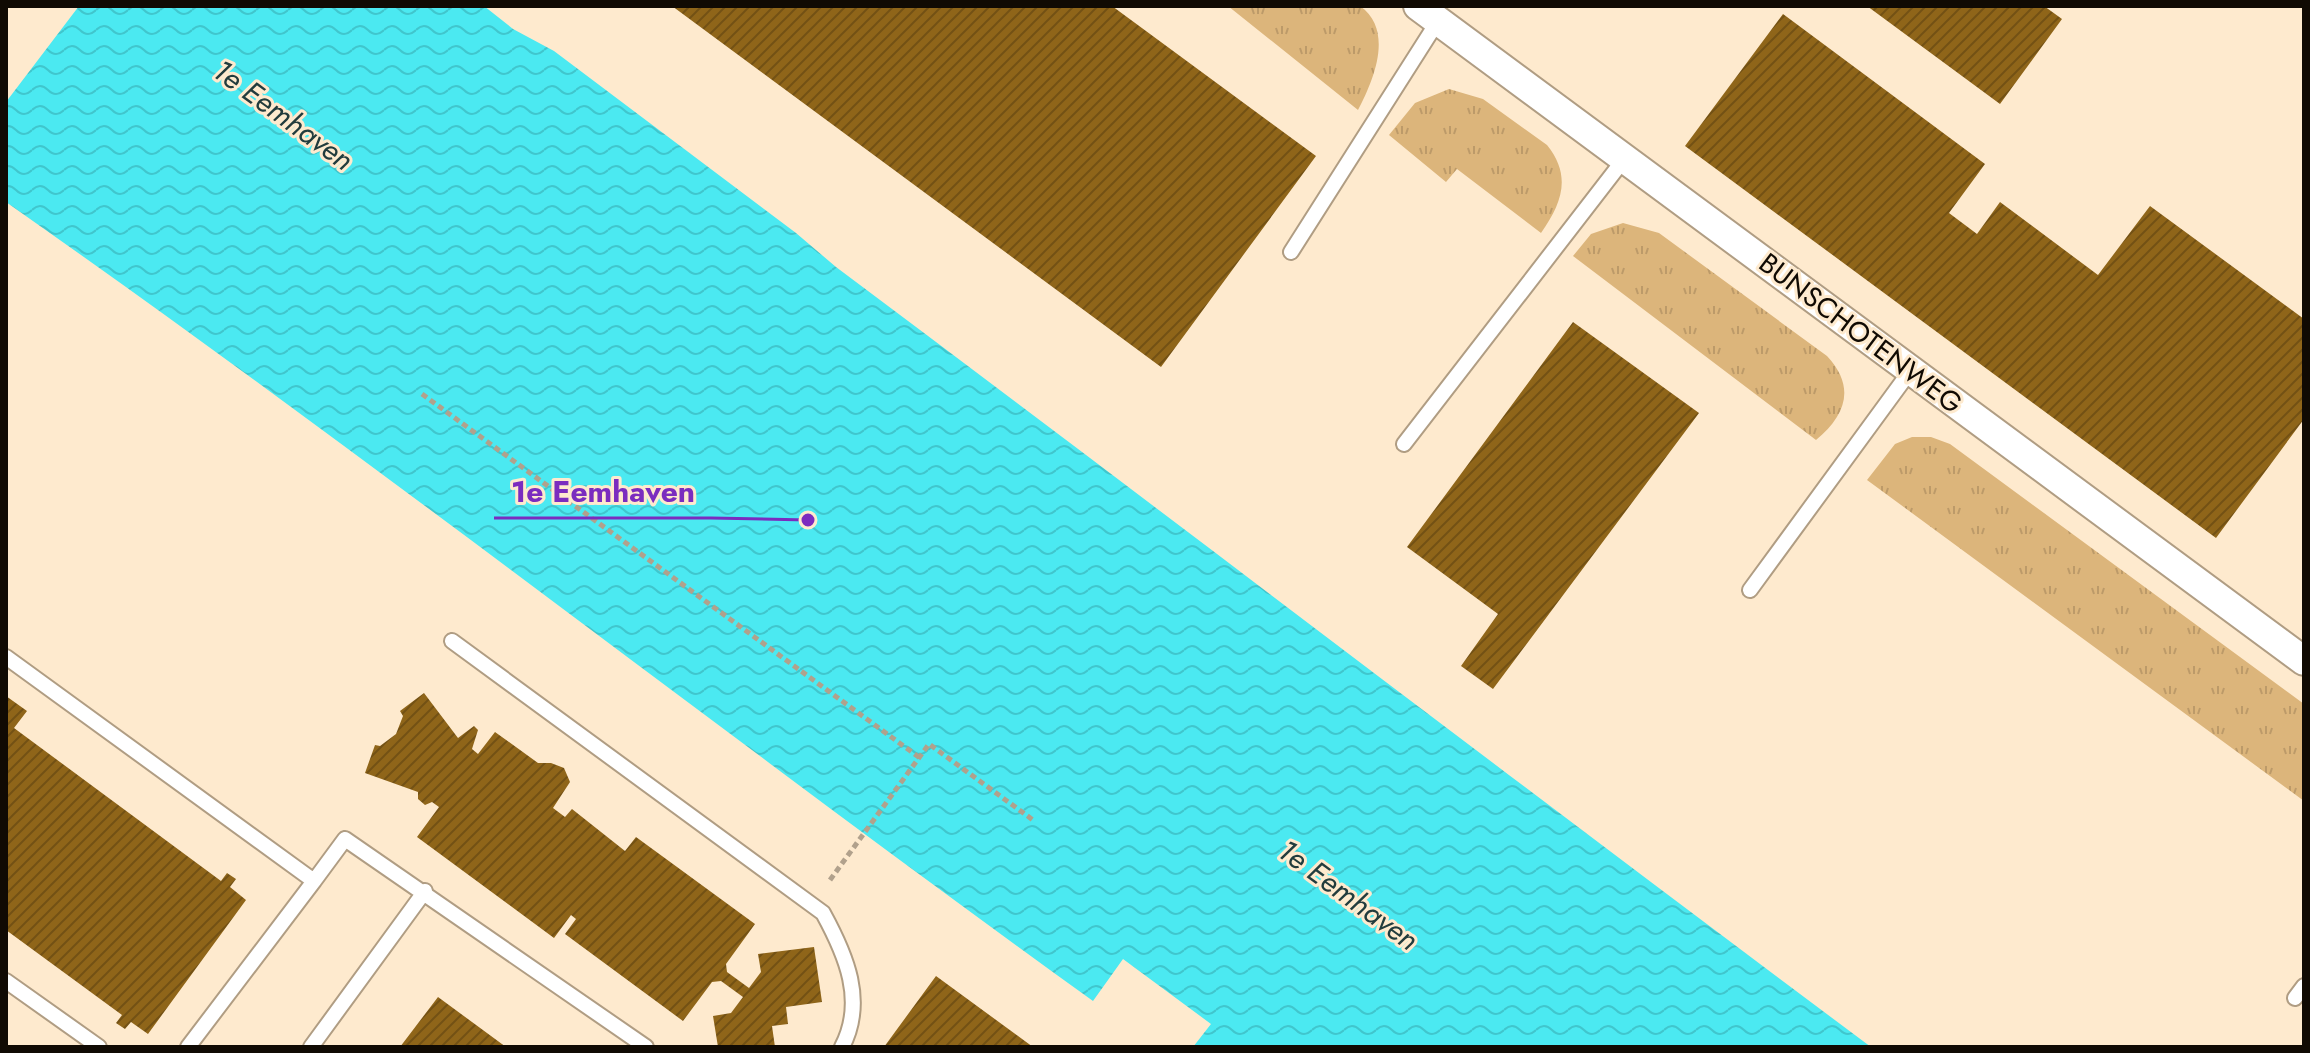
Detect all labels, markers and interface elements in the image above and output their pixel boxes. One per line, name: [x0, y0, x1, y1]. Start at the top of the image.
water label: 1e Eemhaven: [204, 49, 363, 181]
street label: BUNSCHOTENWEG: [1750, 243, 1971, 424]
callout: 1e Eemhaven: [494, 464, 711, 518]
text: 1e Eemhaven: [511, 470, 695, 513]
water label: 1e Eemhaven: [1269, 829, 1428, 961]

